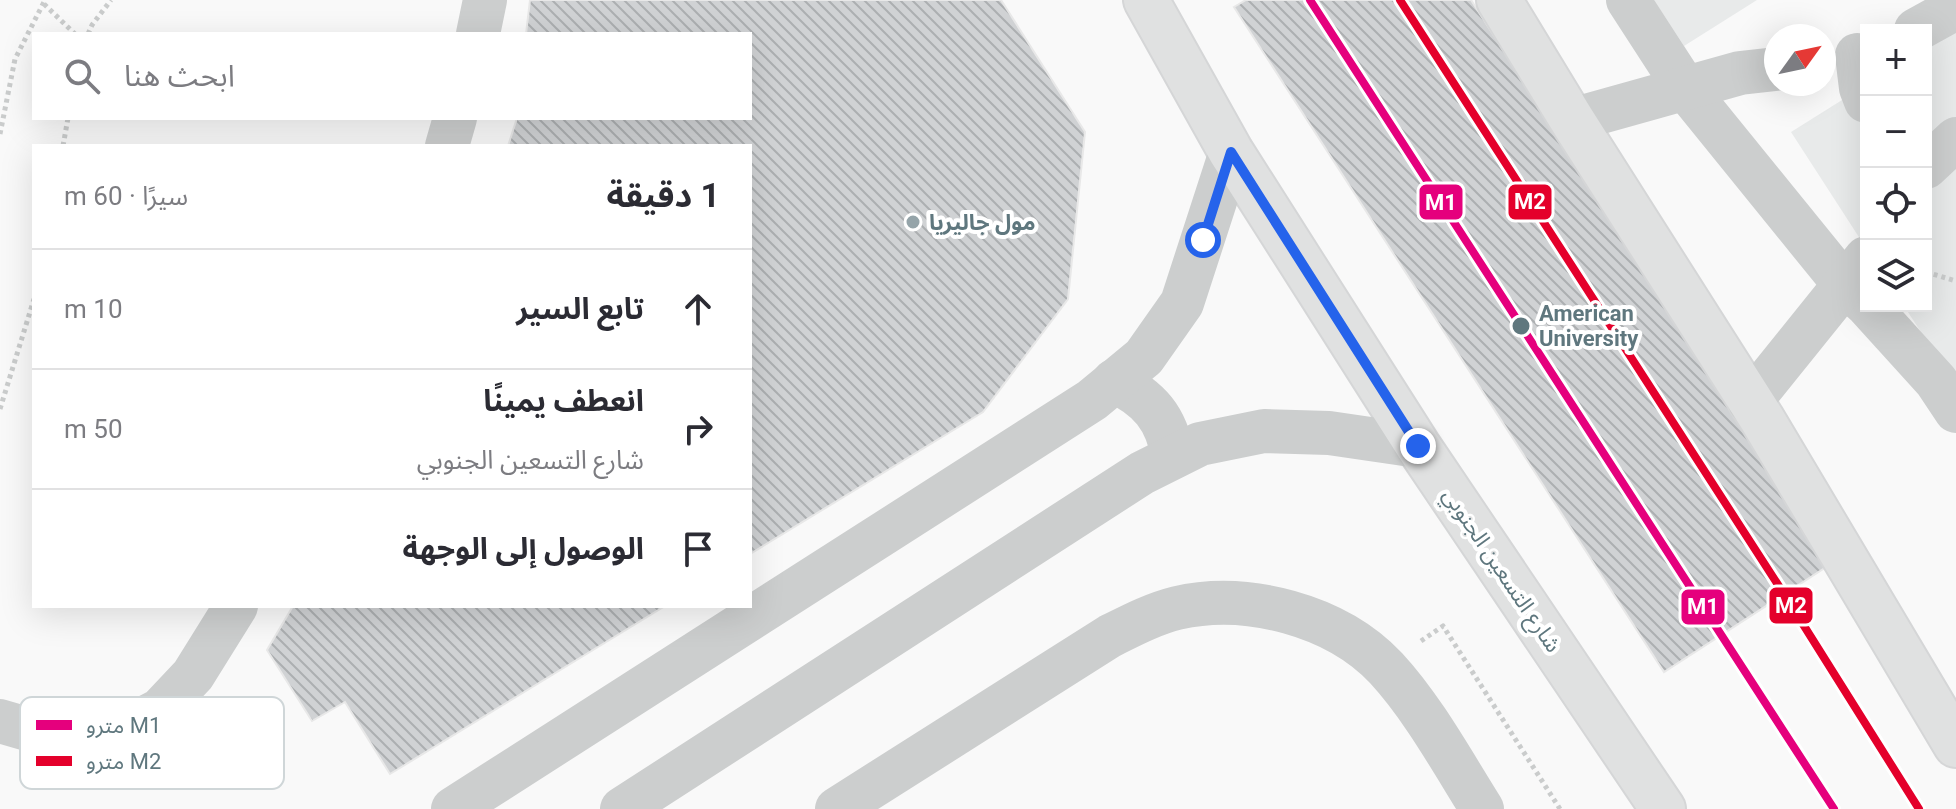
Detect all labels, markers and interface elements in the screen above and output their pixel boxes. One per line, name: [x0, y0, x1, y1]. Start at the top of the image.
north arrow: [1764, 24, 1836, 96]
map controls: [1860, 24, 1932, 312]
button: +: [1860, 24, 1932, 96]
search box: [32, 32, 752, 120]
icon: search: [60, 54, 104, 98]
text: ابحث هنا: [124, 58, 235, 93]
button: −: [1860, 96, 1932, 168]
button: locate: [1860, 168, 1932, 240]
text: 1 دقيقة: [606, 175, 720, 215]
text: سيرًا · 60 m: [64, 181, 188, 211]
line badge: M1: [1418, 183, 1464, 221]
line badge: M2: [1507, 183, 1553, 221]
text: M2: [1514, 189, 1546, 214]
text: M1: [1425, 190, 1457, 215]
place label: مول جاليريا: [929, 210, 1036, 235]
marker: مول جاليريا: [904, 213, 922, 231]
route start: [1185, 222, 1221, 258]
button: layers: [1860, 240, 1932, 312]
icon: ahead: [676, 287, 720, 331]
text: تابع السير: [516, 291, 644, 326]
text: 10 m: [64, 294, 123, 324]
place label: American University: [1539, 301, 1639, 351]
marker: American University: [1510, 315, 1532, 337]
text: انعطف يمينًا: [483, 383, 644, 418]
icon: right: [676, 407, 720, 451]
text: 50 m: [64, 414, 123, 444]
route end: [1400, 428, 1436, 464]
text: شارع التسعين الجنوبي: [417, 445, 644, 475]
street label: شارع التسعين الجنوبي: [1434, 483, 1566, 659]
icon: arrive: [676, 527, 720, 571]
text: الوصول إلى الوجهة: [403, 531, 644, 566]
line badge: M2: [1768, 586, 1814, 625]
line badge: M1: [1680, 588, 1726, 626]
text: M2: [1775, 593, 1807, 618]
text: M1: [1687, 594, 1719, 619]
legend: [20, 697, 284, 789]
text: مترو M1: [86, 713, 161, 738]
text: مترو M2: [86, 749, 161, 774]

